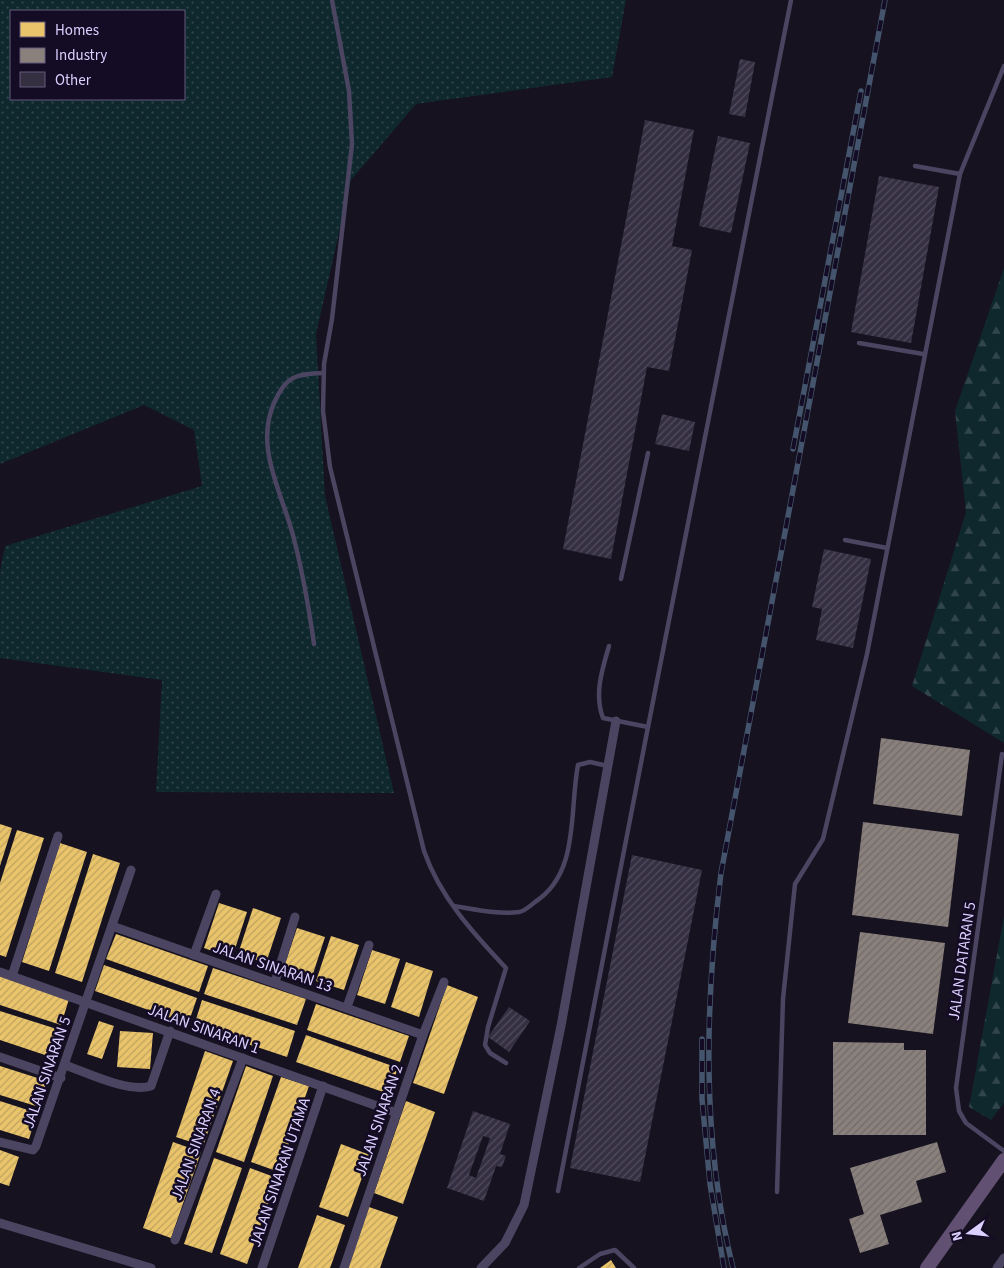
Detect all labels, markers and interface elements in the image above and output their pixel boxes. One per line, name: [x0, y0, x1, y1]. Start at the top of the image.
legend: [10, 10, 185, 100]
text: Homes: [55, 20, 99, 41]
text: Industry: [55, 45, 107, 66]
text: Other: [55, 70, 92, 91]
street label: JALAN DATARAN 5: [943, 900, 981, 1022]
street label: JALAN SINARAN 13: [210, 936, 336, 998]
street label: JALAN SINARAN 1: [145, 999, 263, 1059]
street label: JALAN SINARAN 5: [17, 1013, 76, 1131]
street label: JALAN SINARAN 2: [349, 1061, 408, 1179]
street label: JALAN SINARAN 4: [166, 1085, 226, 1203]
street label: JALAN SINARAN UTAMA: [244, 1094, 316, 1250]
north arrow: [944, 1208, 994, 1258]
text: N: [947, 1229, 968, 1243]

